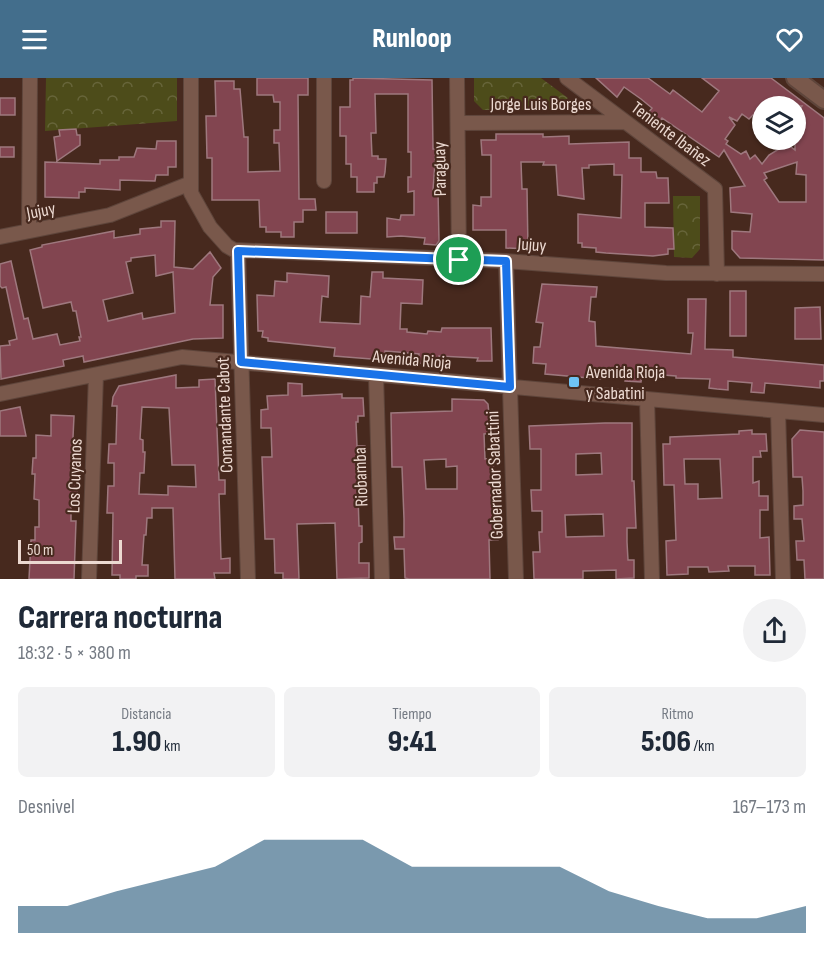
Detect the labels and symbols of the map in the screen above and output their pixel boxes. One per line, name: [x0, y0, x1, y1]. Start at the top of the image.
street label: Jorge Luis Borges: [490, 94, 591, 115]
street label: Teniente Ibañez: [627, 97, 715, 171]
street label: Paraguay: [429, 141, 451, 196]
street label: Jujuy: [24, 198, 57, 224]
street label: Jujuy: [516, 233, 547, 256]
pin: [433, 234, 484, 285]
street label: Avenida Rioja: [371, 346, 452, 374]
street label: Comandante Cabot: [212, 356, 238, 473]
place label: Avenida Rioja y Sabatini: [585, 362, 665, 404]
marker: Avenida Rioja y Sabatini: [567, 375, 581, 389]
street label: Gobernador Sabattini: [482, 410, 508, 540]
street label: Los Cuyanos: [63, 438, 87, 514]
street label: Riobamba: [349, 447, 373, 507]
scale bar: [18, 537, 122, 564]

